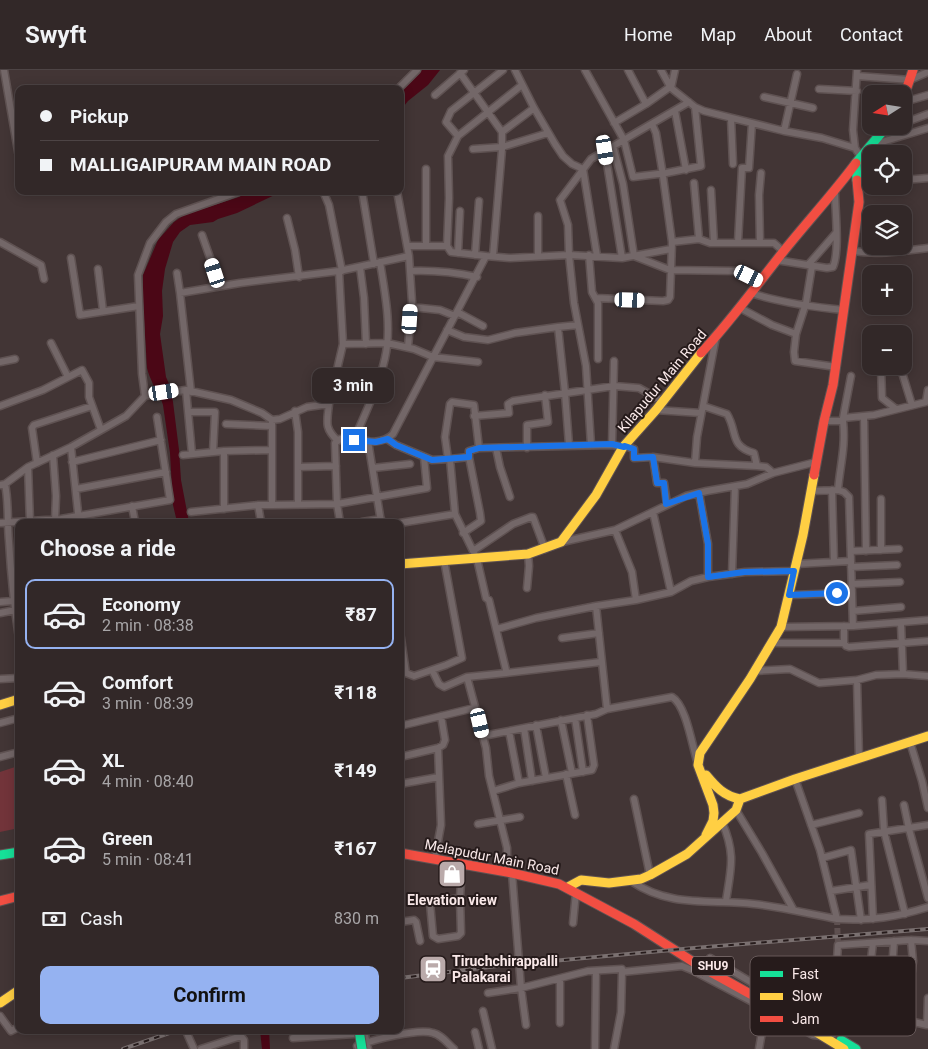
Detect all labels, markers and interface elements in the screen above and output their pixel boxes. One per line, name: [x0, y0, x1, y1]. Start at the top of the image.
text: Swyft: [25, 21, 86, 49]
text: Home: [624, 24, 673, 45]
text: Map: [701, 24, 736, 45]
text: About: [764, 24, 812, 45]
text: Contact: [840, 24, 903, 45]
north arrow: [862, 85, 912, 135]
map controls: [862, 85, 912, 375]
text: Pickup: [70, 105, 129, 128]
car: [595, 134, 614, 166]
button: locate: [862, 145, 912, 195]
text: MALLIGAIPURAM MAIN ROAD: [70, 153, 331, 176]
button: layers: [862, 205, 912, 255]
car: [203, 256, 226, 290]
car: [732, 263, 765, 289]
button: +: [862, 265, 912, 315]
car: [614, 292, 645, 308]
car: [401, 304, 418, 334]
button: −: [862, 325, 912, 375]
street label: Kilapudur Main Road: [614, 326, 710, 436]
callout: 3 min: [313, 368, 395, 402]
text: 3 min: [333, 376, 373, 395]
car: [148, 382, 179, 402]
route end: [343, 429, 365, 451]
text: Choose a ride: [40, 536, 176, 561]
route start: [826, 582, 848, 604]
icon: car: [42, 592, 87, 637]
text: Economy: [102, 593, 181, 616]
text: ₹87: [345, 603, 377, 626]
text: 2 min · 08:38: [102, 616, 194, 635]
icon: car: [42, 670, 87, 715]
text: Comfort: [102, 671, 173, 694]
text: ₹118: [334, 681, 377, 704]
text: 3 min · 08:39: [102, 694, 194, 713]
car: [469, 707, 490, 739]
icon: car: [42, 748, 87, 793]
text: XL: [102, 749, 124, 772]
text: ₹149: [334, 759, 377, 782]
text: 4 min · 08:40: [102, 772, 194, 791]
icon: car: [42, 826, 87, 871]
text: Green: [102, 827, 153, 850]
street label: Melapudur Main Road: [423, 836, 561, 878]
text: ₹167: [334, 837, 377, 860]
text: 5 min · 08:41: [102, 850, 194, 869]
shop icon: Elevation view: [437, 859, 467, 889]
place label: Elevation view: [407, 892, 498, 908]
icon: cash: [40, 905, 68, 933]
text: Cash: [80, 907, 123, 930]
text: 830 m: [334, 909, 379, 928]
place label: Tiruchchirappalli Palakarai: [452, 953, 558, 985]
station icon: Tiruchchirappalli Palakarai: [418, 954, 448, 984]
road number: SHU9: [692, 956, 734, 976]
legend: [750, 956, 916, 1036]
button: Confirm: [40, 966, 379, 1024]
text: Fast: [792, 966, 819, 982]
text: Slow: [792, 988, 823, 1004]
text: Jam: [792, 1011, 820, 1027]

